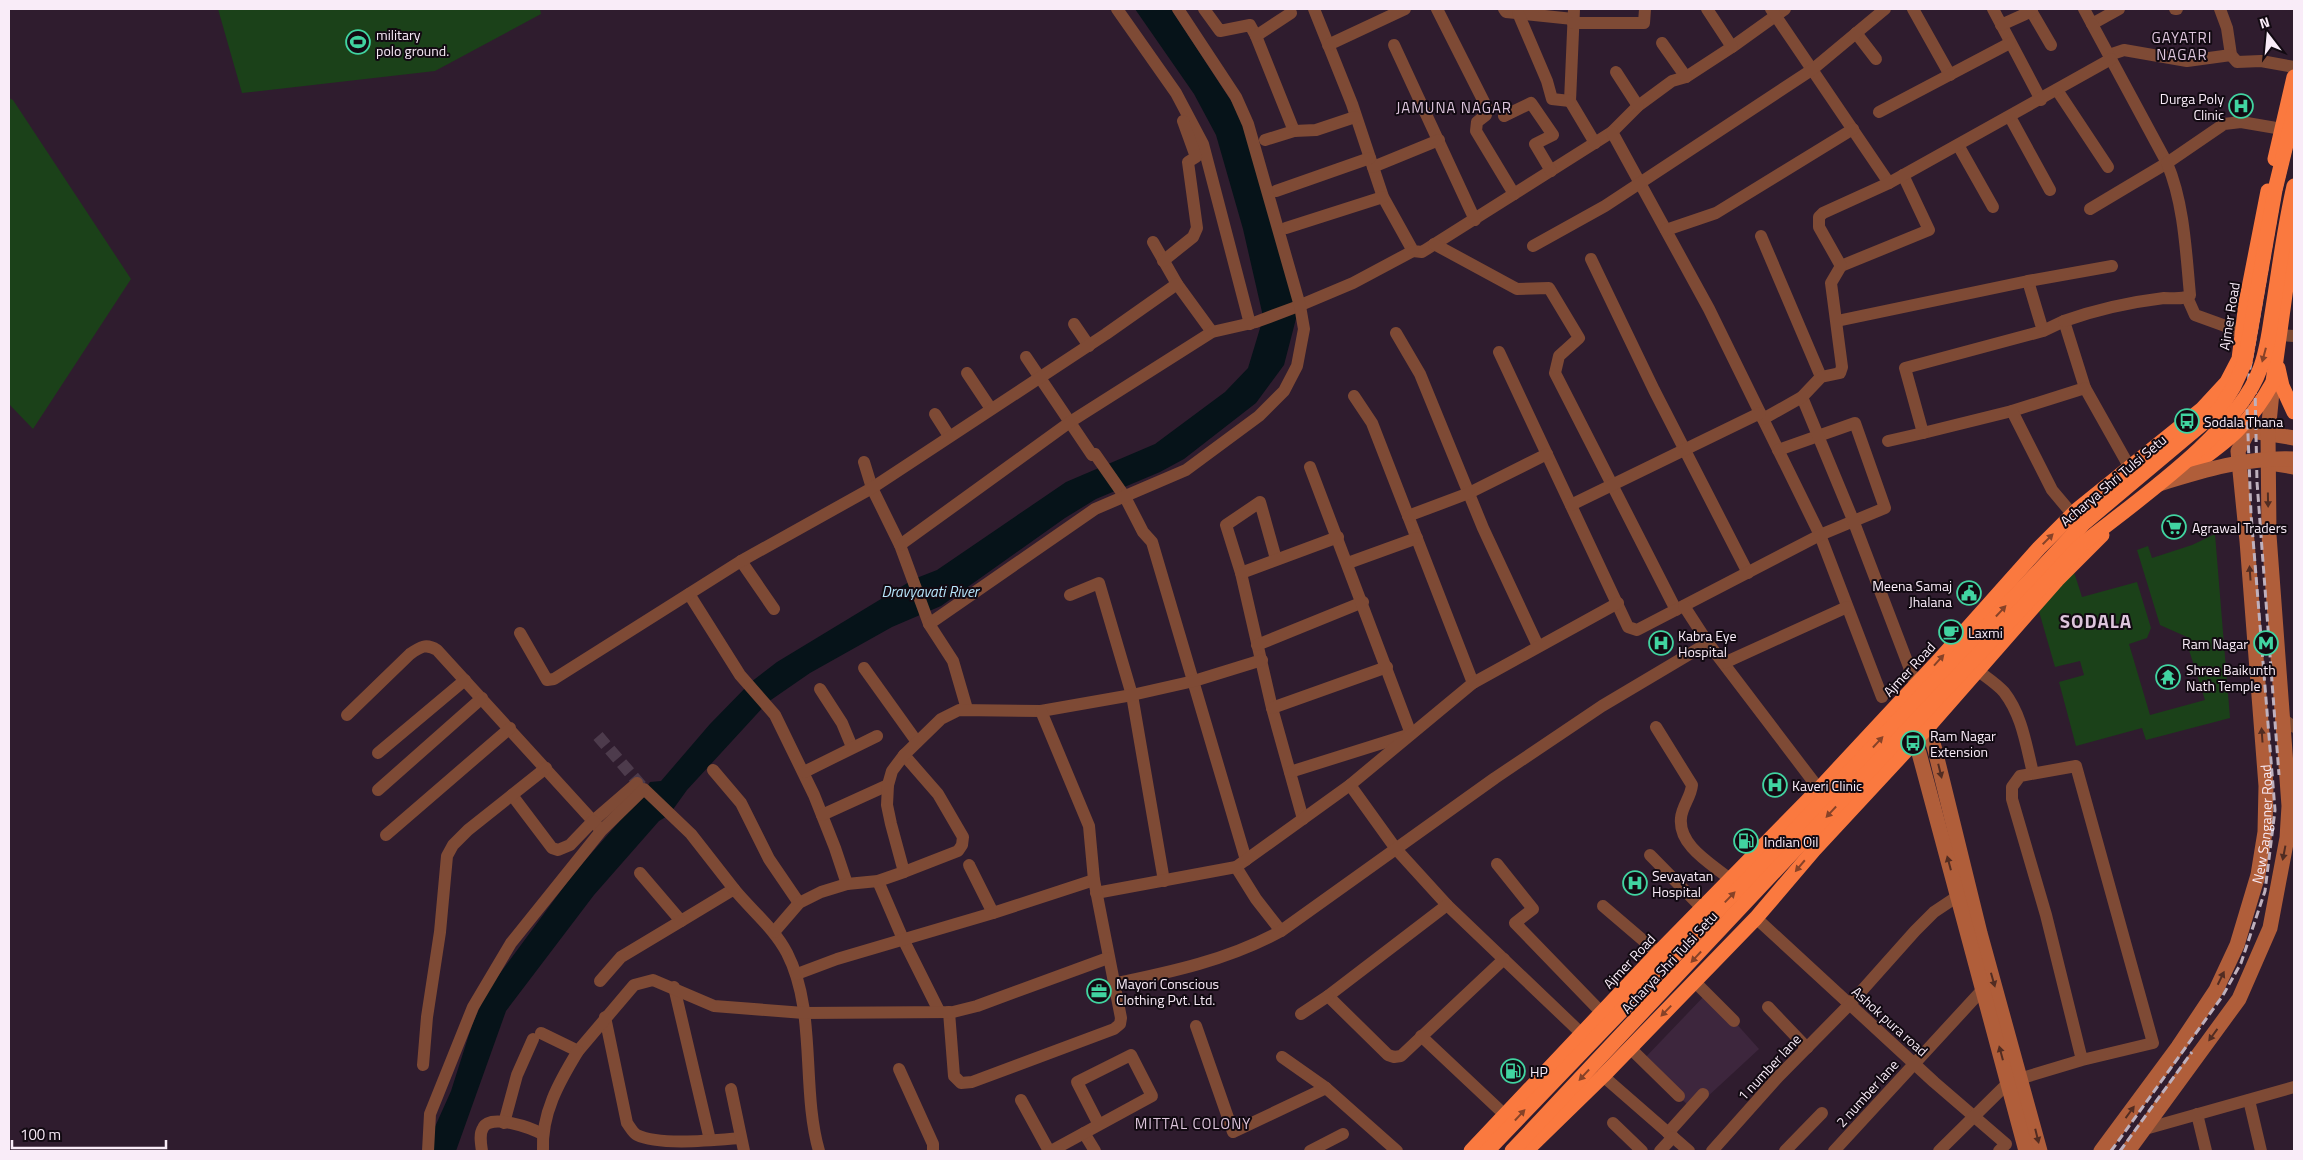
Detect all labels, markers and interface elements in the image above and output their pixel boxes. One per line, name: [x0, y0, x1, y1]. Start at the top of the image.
north arrow: [2243, 10, 2293, 60]
text: N: [2257, 11, 2272, 33]
place label: military polo ground.: [376, 24, 449, 61]
district label: GAYATRI NAGAR: [2152, 26, 2212, 66]
sports icon: military polo ground.: [345, 29, 371, 55]
place label: Durga Poly Clinic: [2160, 88, 2224, 125]
hospital icon: Durga Poly Clinic: [2228, 93, 2254, 119]
district label: JAMUNA NAGAR: [1396, 96, 1512, 119]
street label: Ajmer Road: [2213, 281, 2245, 351]
one-way arrow: [2260, 347, 2268, 362]
bus stop icon: Sodala Thana: [2174, 408, 2200, 434]
place label: Sodala Thana: [2204, 411, 2283, 432]
street label: Acharya Shri Tulsi Setu: [2055, 429, 2171, 531]
one-way arrow: [2264, 492, 2272, 508]
supermarket icon: Agrawal Traders: [2161, 514, 2187, 540]
place label: Agrawal Traders: [2192, 517, 2287, 538]
one-way arrow: [2042, 533, 2054, 545]
one-way arrow: [2245, 565, 2253, 581]
place label: Meena Samaj Jhalana: [1872, 575, 1952, 612]
water label: Dravyavati River: [881, 580, 981, 603]
public building icon: Meena Samaj Jhalana: [1956, 580, 1982, 606]
one-way arrow: [1995, 605, 2007, 617]
district label: SODALA: [2060, 606, 2132, 635]
cafe icon: Laxmi: [1938, 619, 1964, 645]
place label: Laxmi: [1968, 622, 2003, 643]
place label: Kabra Eye Hospital: [1678, 625, 1737, 662]
hospital icon: Kabra Eye Hospital: [1648, 630, 1674, 656]
metro station icon: Ram Nagar: [2253, 630, 2279, 656]
place label: Ram Nagar: [2182, 633, 2248, 654]
street label: Ajmer Road: [1878, 637, 1940, 701]
one-way arrow: [1934, 653, 1945, 666]
place label: Shree Baikunth Nath Temple: [2186, 659, 2276, 696]
temple icon: Shree Baikunth Nath Temple: [2155, 664, 2181, 690]
place label: Ram Nagar Extension: [1930, 725, 1996, 762]
one-way arrow: [2257, 727, 2265, 743]
bus stop icon: Ram Nagar Extension: [1900, 730, 1926, 756]
one-way arrow: [1872, 736, 1884, 748]
one-way arrow: [1936, 764, 1944, 779]
street label: New Sanganer Road: [2246, 764, 2276, 886]
hospital icon: Kaveri Clinic: [1762, 772, 1788, 798]
place label: Kaveri Clinic: [1792, 775, 1862, 796]
one-way arrow: [1825, 806, 1837, 818]
fuel station icon: Indian Oil: [1733, 828, 1759, 854]
place label: Indian Oil: [1764, 831, 1819, 852]
one-way arrow: [2280, 846, 2288, 861]
one-way arrow: [1945, 855, 1953, 870]
one-way arrow: [1794, 859, 1805, 872]
place label: Sevayatan Hospital: [1652, 865, 1713, 902]
hospital icon: Sevayatan Hospital: [1622, 870, 1648, 896]
one-way arrow: [1724, 892, 1736, 904]
street label: Acharya Shri Tulsi Setu: [1616, 906, 1722, 1018]
street label: Ajmer Road: [1598, 929, 1660, 993]
one-way arrow: [1690, 950, 1702, 962]
one-way arrow: [2218, 971, 2226, 985]
one-way arrow: [1990, 972, 1998, 987]
place label: Mayori Conscious Clothing Pvt. Ltd.: [1116, 973, 1219, 1010]
office icon: Mayori Conscious Clothing Pvt. Ltd.: [1086, 978, 1112, 1004]
street label: Ashok pura road: [1847, 981, 1933, 1061]
one-way arrow: [1660, 1005, 1672, 1017]
one-way arrow: [2208, 1028, 2218, 1042]
street label: 1 number lane: [1732, 1029, 1806, 1105]
one-way arrow: [1997, 1046, 2005, 1061]
street label: 2 number lane: [1831, 1054, 1903, 1132]
fuel station icon: HP: [1500, 1058, 1526, 1084]
place label: HP: [1530, 1061, 1548, 1082]
one-way arrow: [1578, 1069, 1590, 1081]
one-way arrow: [2125, 1105, 2135, 1119]
one-way arrow: [1514, 1110, 1526, 1122]
district label: MITTAL COLONY: [1135, 1112, 1251, 1135]
scale bar: [12, 1118, 166, 1150]
text: 100 m: [20, 1123, 61, 1146]
one-way arrow: [2033, 1129, 2041, 1144]

